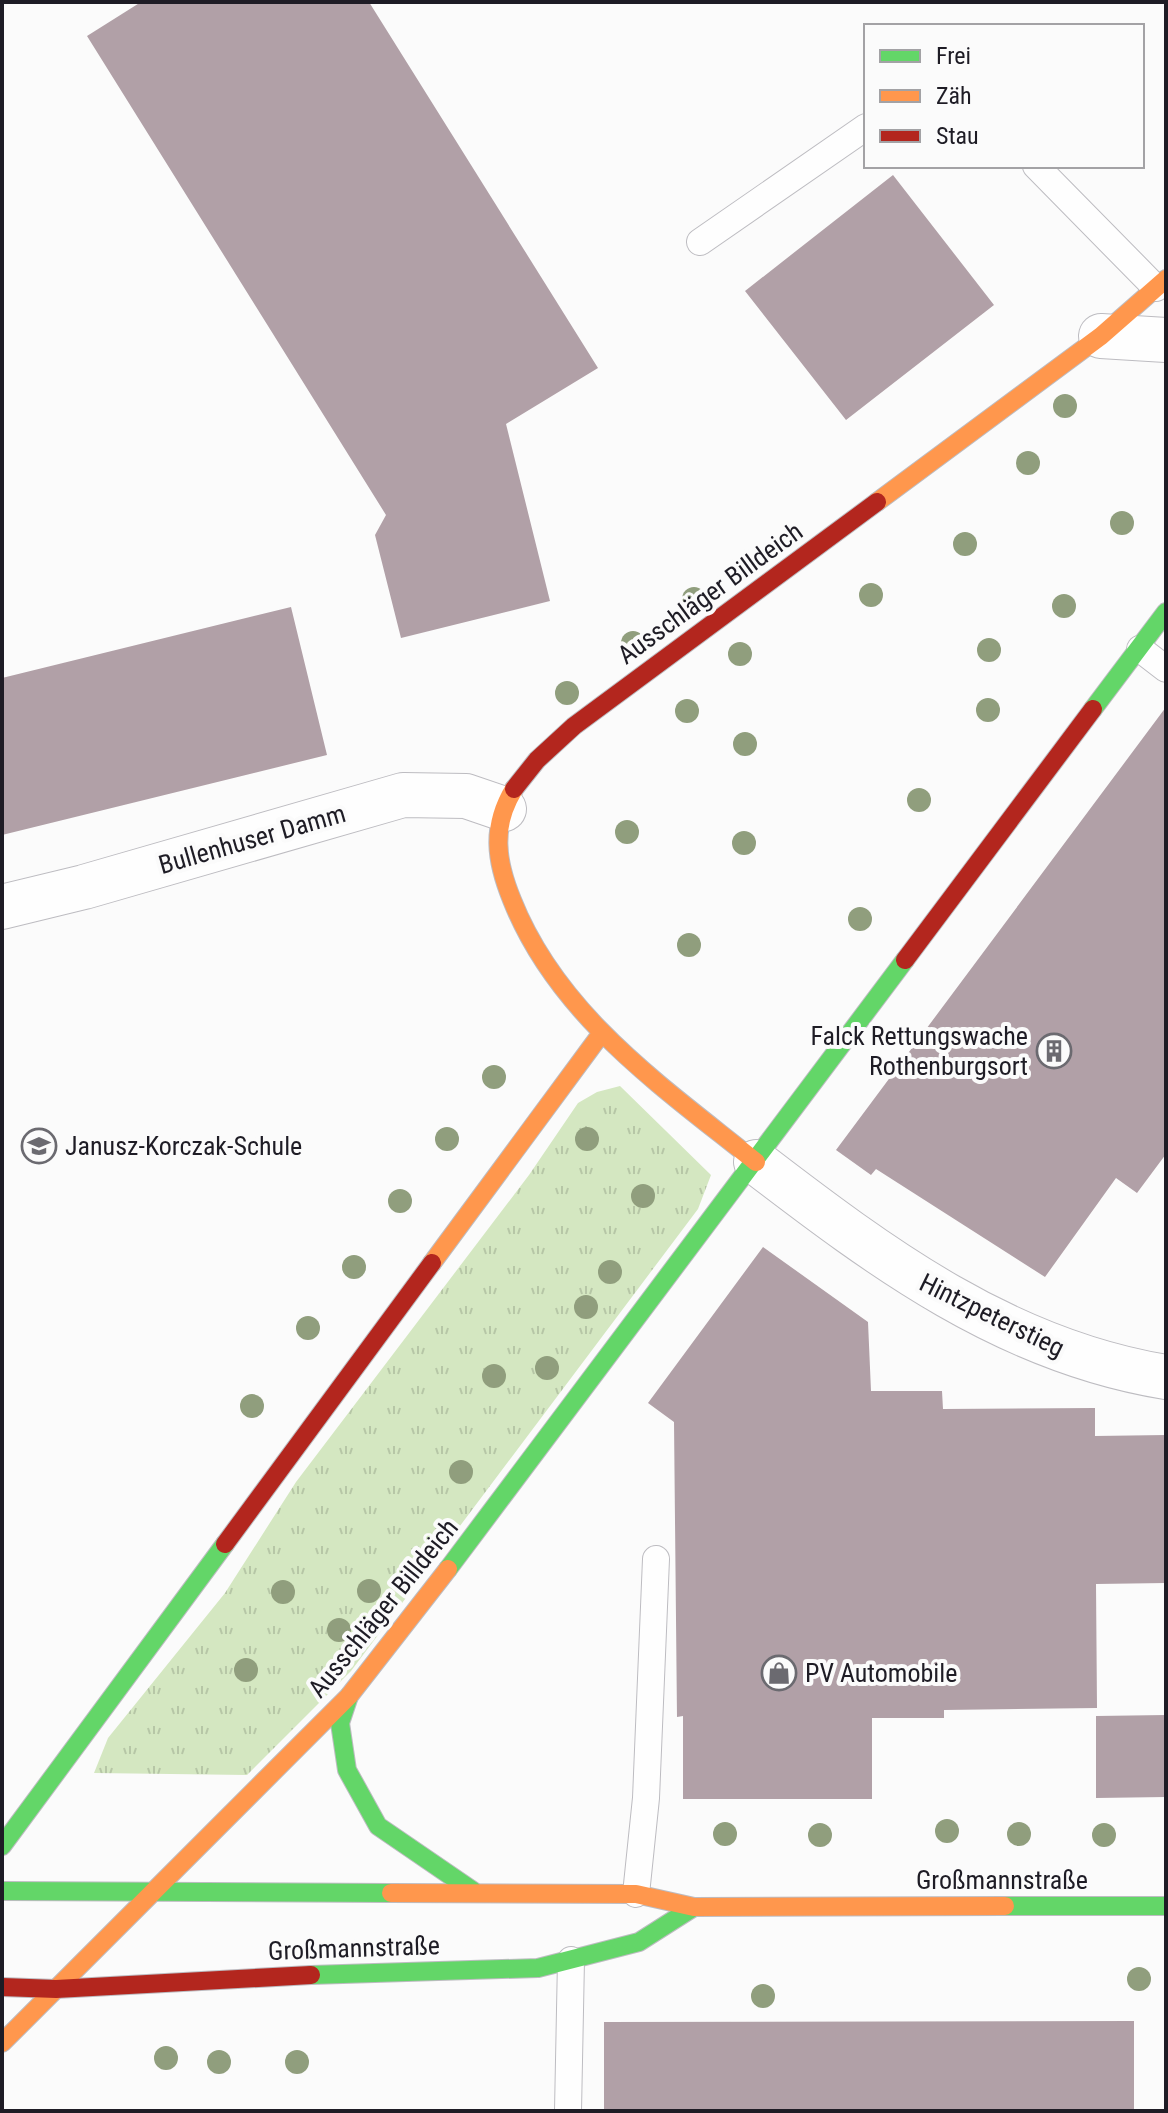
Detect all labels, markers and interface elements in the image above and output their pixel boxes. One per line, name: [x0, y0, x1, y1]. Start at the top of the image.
legend: [864, 24, 1144, 168]
text: Frei: [936, 42, 971, 70]
text: Zäh: [936, 82, 972, 110]
text: Stau: [936, 122, 979, 150]
street label: Ausschläger Billdeich: [612, 516, 808, 670]
street label: Bullenhuser Damm: [155, 798, 349, 880]
place label: Falck Rettungswache Rothenburgsort: [810, 1021, 1028, 1081]
building icon: Falck Rettungswache Rothenburgsort: [1035, 1032, 1073, 1070]
school or university icon: Janusz-Korczak-Schule: [20, 1127, 58, 1165]
place label: Janusz-Korczak-Schule: [65, 1131, 302, 1161]
street label: Hintzpeterstieg: [915, 1267, 1069, 1363]
street label: Ausschläger Billdeich: [302, 1513, 464, 1703]
shop icon: PV Automobile: [760, 1654, 798, 1692]
place label: PV Automobile: [805, 1658, 957, 1688]
street label: Großmannstraße: [916, 1865, 1088, 1895]
street label: Großmannstraße: [268, 1930, 440, 1966]

